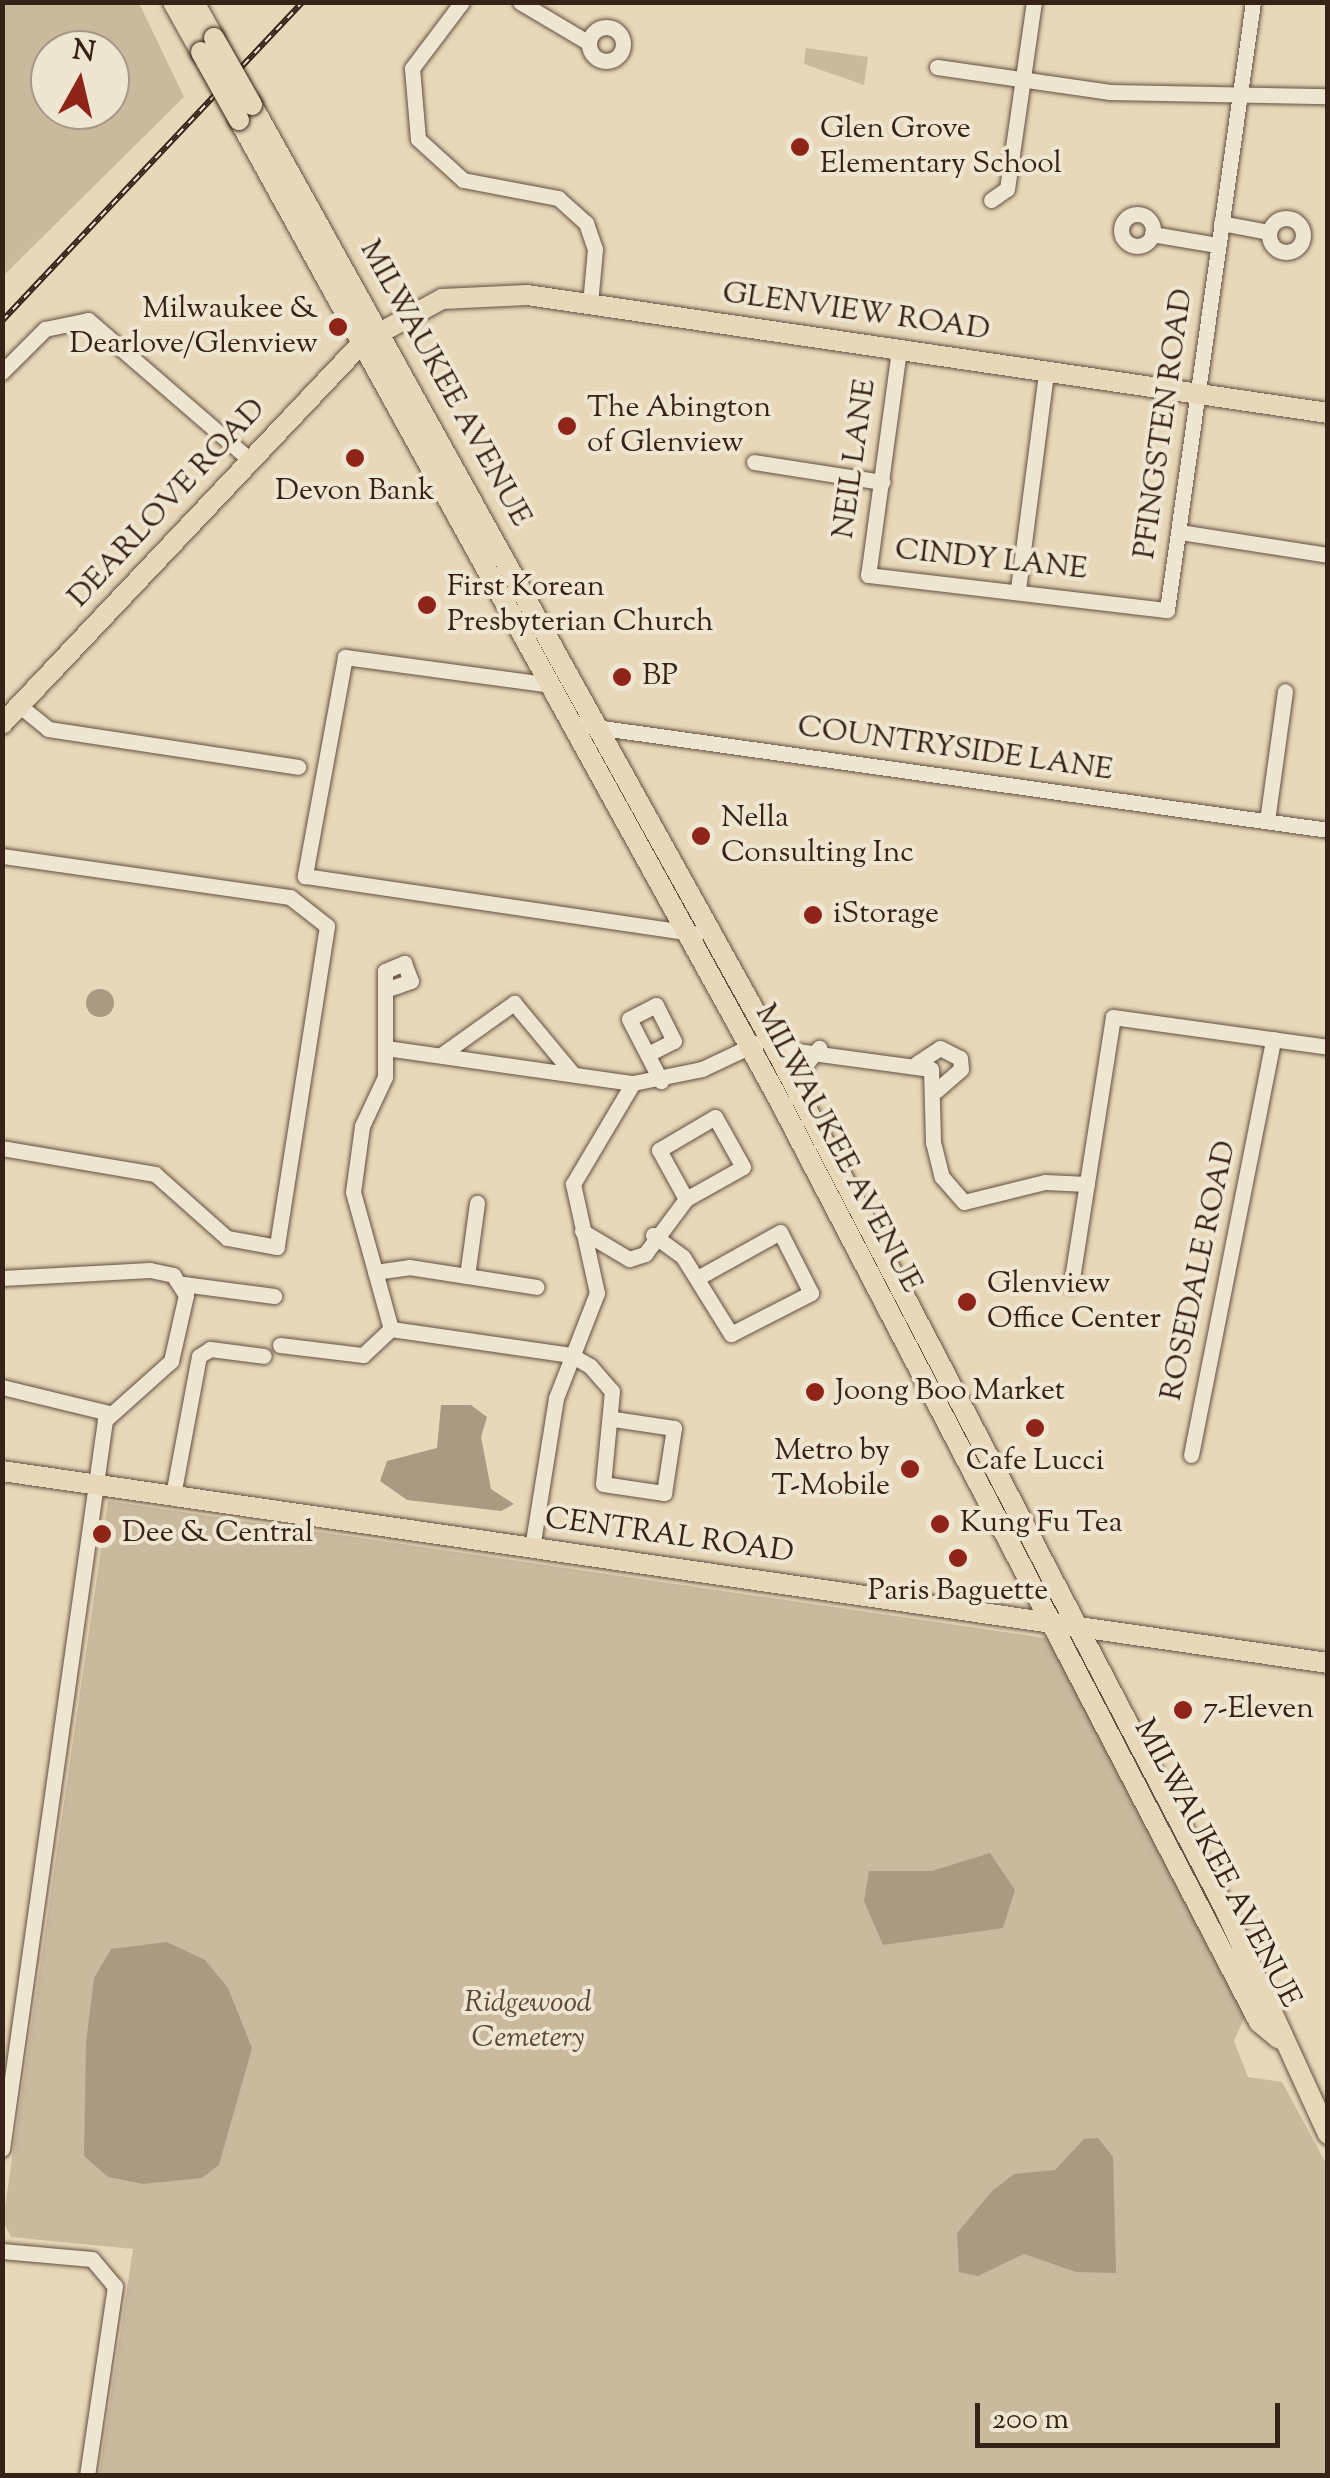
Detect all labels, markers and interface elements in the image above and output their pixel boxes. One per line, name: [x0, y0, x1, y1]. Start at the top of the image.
north arrow: [30, 30, 130, 130]
text: N: [70, 31, 98, 74]
place label: Glen Grove Elementary School: [820, 112, 1062, 182]
marker: Glen Grove Elementary School: [789, 136, 811, 158]
street label: MILWAUKEE AVENUE: [350, 235, 538, 533]
street label: GLENVIEW ROAD: [720, 276, 992, 350]
street label: PFINGSTEN ROAD: [1128, 287, 1202, 561]
place label: Milwaukee & Dearlove/Glenview: [69, 292, 318, 362]
marker: Milwaukee & Dearlove/Glenview: [327, 316, 349, 338]
street label: NEIL LANE: [827, 377, 885, 541]
place label: The Abington of Glenview: [587, 391, 771, 462]
street label: DEARLOVE ROAD: [62, 392, 274, 616]
marker: The Abington of Glenview: [556, 415, 578, 437]
marker: Devon Bank: [344, 447, 366, 469]
place label: Devon Bank: [275, 474, 435, 510]
street label: CINDY LANE: [893, 533, 1089, 589]
place label: First Korean Presbyterian Church: [447, 570, 714, 640]
marker: First Korean Presbyterian Church: [416, 594, 438, 616]
place label: BP: [642, 659, 678, 695]
marker: BP: [611, 666, 633, 688]
street label: COUNTRYSIDE LANE: [795, 710, 1115, 790]
place label: Nella Consulting Inc: [721, 801, 914, 872]
marker: Nella Consulting Inc: [690, 825, 712, 847]
place label: iStorage: [833, 897, 939, 933]
marker: iStorage: [802, 904, 824, 926]
street label: MILWAUKEE AVENUE: [746, 999, 928, 1299]
street label: ROSEDALE ROAD: [1155, 1138, 1245, 1404]
place label: Glenview Office Center: [987, 1267, 1161, 1338]
marker: Glenview Office Center: [956, 1291, 978, 1313]
place label: Joong Boo Market: [835, 1374, 1065, 1410]
marker: Joong Boo Market: [804, 1381, 826, 1403]
marker: Cafe Lucci: [1024, 1417, 1046, 1439]
place label: Metro by T-Mobile: [772, 1434, 890, 1504]
place label: Cafe Lucci: [966, 1444, 1104, 1480]
marker: Metro by T-Mobile: [899, 1458, 921, 1480]
street label: CENTRAL ROAD: [542, 1502, 796, 1572]
place label: Kung Fu Tea: [960, 1506, 1123, 1542]
marker: Kung Fu Tea: [929, 1513, 951, 1535]
place label: Dee & Central: [122, 1516, 313, 1552]
marker: Dee & Central: [91, 1523, 113, 1545]
marker: Paris Baguette: [947, 1547, 969, 1569]
place label: Paris Baguette: [868, 1574, 1048, 1610]
place label: 7-Eleven: [1203, 1692, 1314, 1728]
marker: 7-Eleven: [1172, 1699, 1194, 1721]
street label: MILWAUKEE AVENUE: [1125, 1714, 1307, 2014]
park label: Ridgewood Cemetery: [464, 1986, 592, 2056]
scale bar: [980, 2383, 1285, 2445]
text: 200 m: [992, 2399, 1069, 2442]

